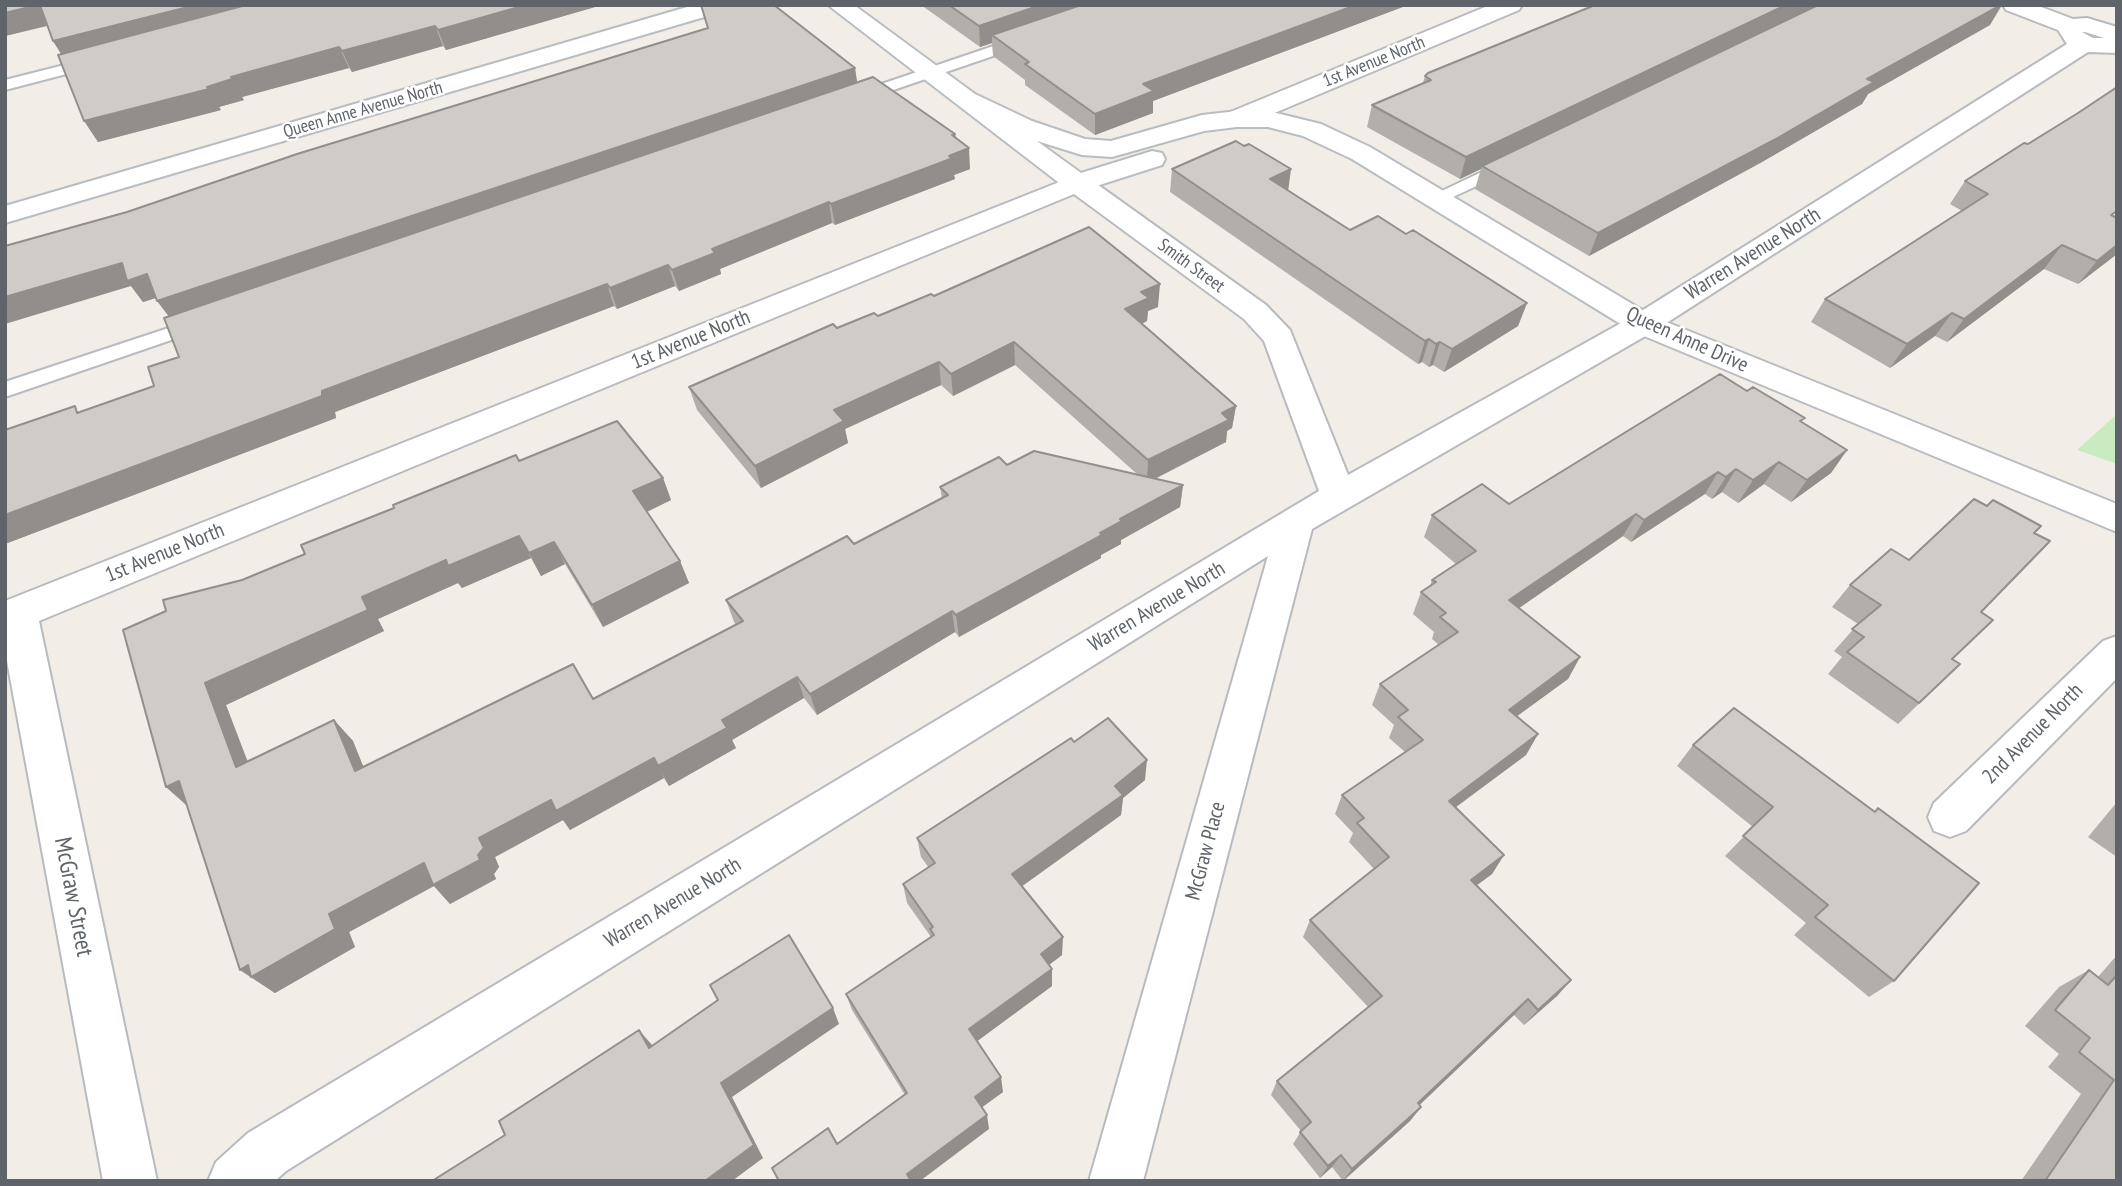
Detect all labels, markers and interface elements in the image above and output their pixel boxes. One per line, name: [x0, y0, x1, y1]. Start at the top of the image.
street label: 1st Avenue North: [1320, 32, 1428, 92]
street label: Queen Anne Avenue North: [281, 77, 445, 143]
street label: Warren Avenue North: [1681, 202, 1825, 306]
street label: Smith Street: [1153, 235, 1229, 297]
street label: Queen Anne Drive: [1622, 302, 1752, 378]
street label: 1st Avenue North: [628, 305, 754, 375]
street label: 1st Avenue North: [102, 518, 228, 588]
street label: Warren Avenue North: [1084, 556, 1230, 658]
street label: 2nd Avenue North: [1978, 679, 2088, 789]
street label: McGraw Place: [1181, 799, 1231, 903]
street label: McGraw Street: [47, 835, 99, 959]
street label: Warren Avenue North: [600, 852, 746, 954]

